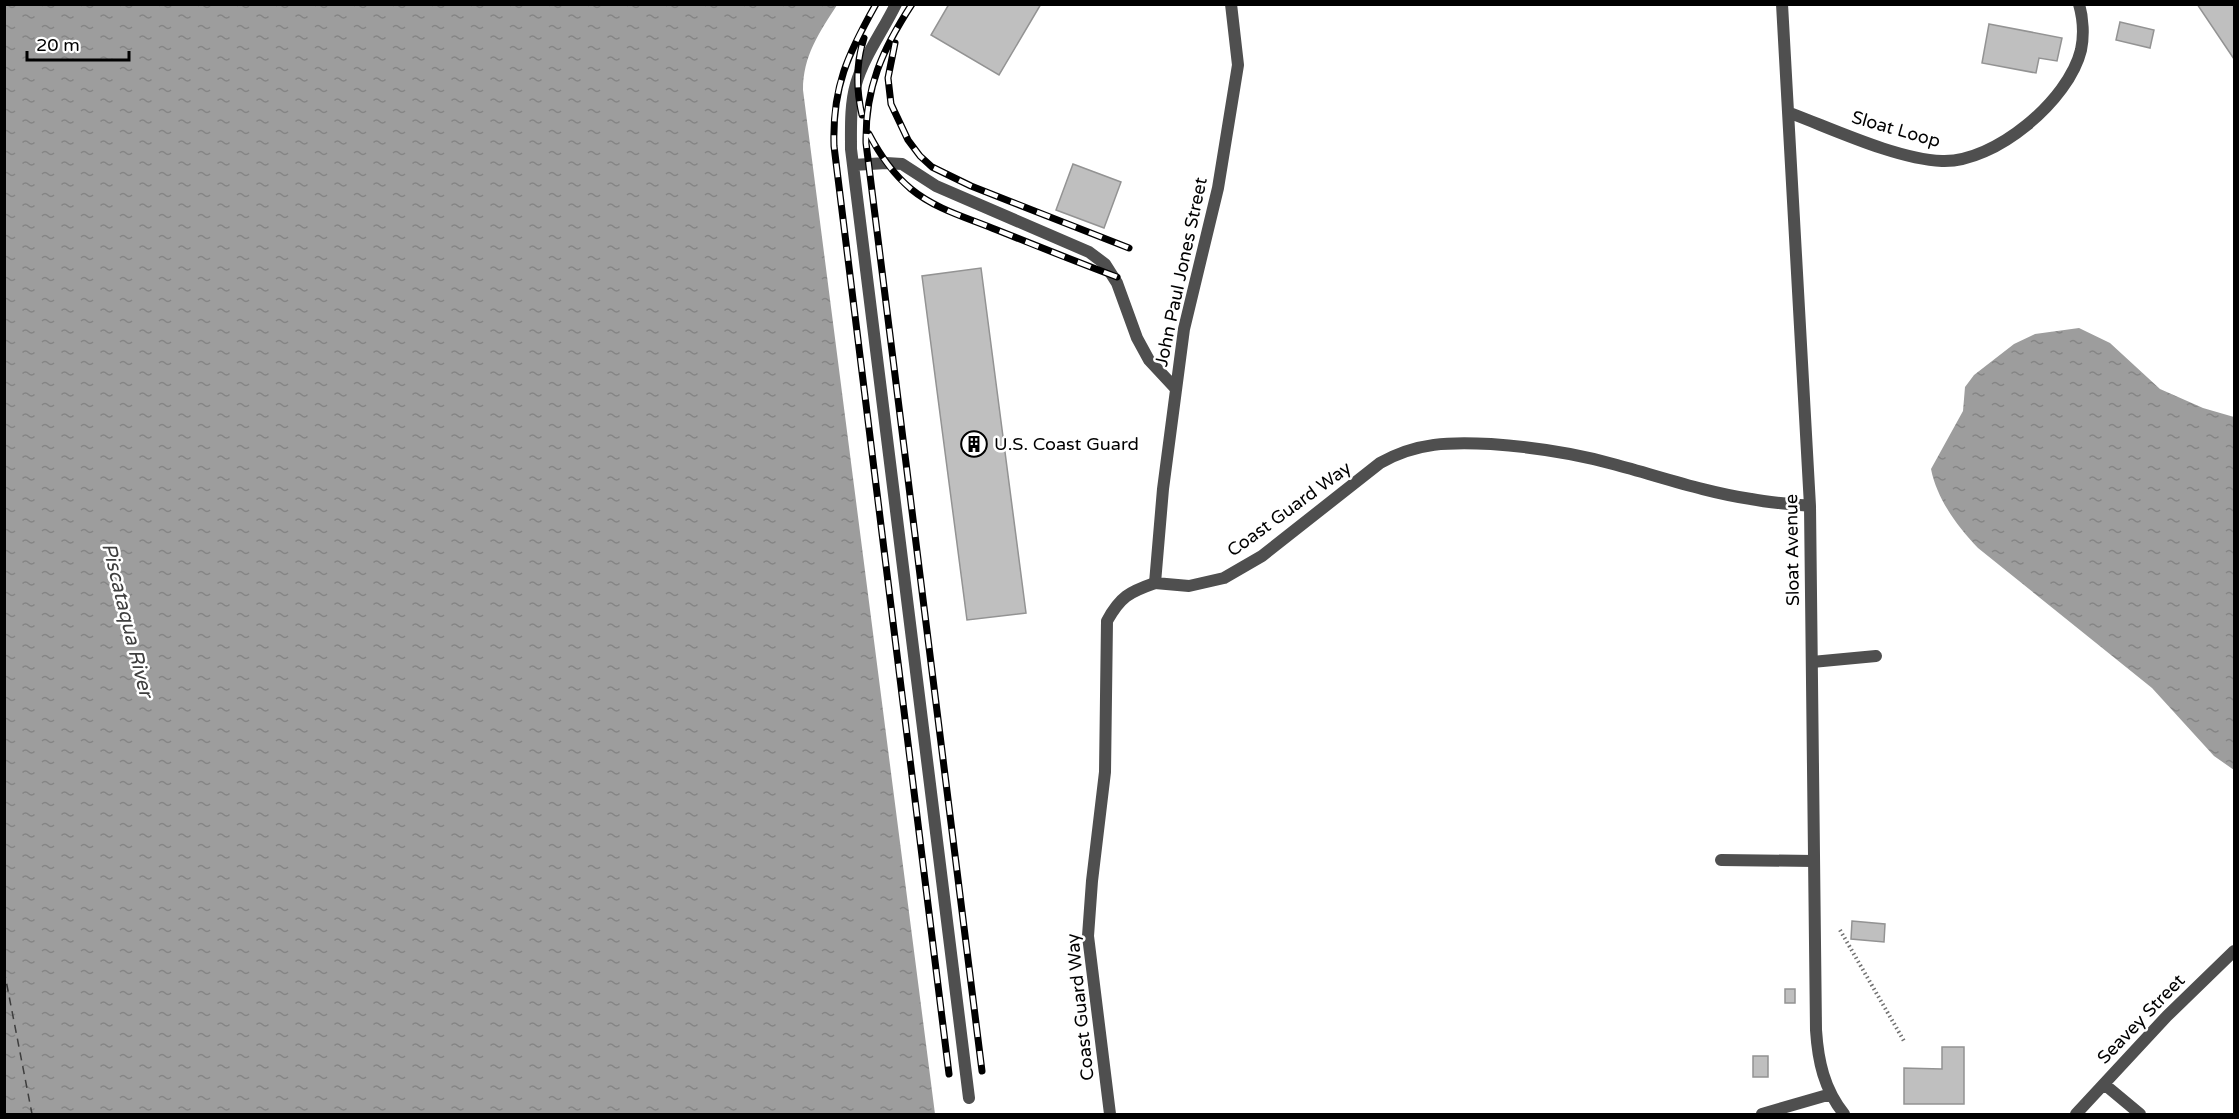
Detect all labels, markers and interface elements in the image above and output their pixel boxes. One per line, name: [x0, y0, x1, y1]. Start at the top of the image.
scale bar: [27, 24, 129, 62]
text: 20 m: [36, 34, 80, 56]
street label: Sloat Loop: [1849, 106, 1943, 152]
street label: John Paul Jones Street: [1150, 175, 1212, 369]
building icon: U.S. Coast Guard: [959, 429, 989, 459]
place label: U.S. Coast Guard: [994, 433, 1139, 455]
street label: Coast Guard Way: [1223, 456, 1356, 561]
street label: Sloat Avenue: [1780, 494, 1804, 606]
water label: Piscataqua River: [96, 540, 158, 702]
street label: Coast Guard Way: [1061, 932, 1099, 1082]
street label: Seavey Street: [2093, 969, 2189, 1069]

